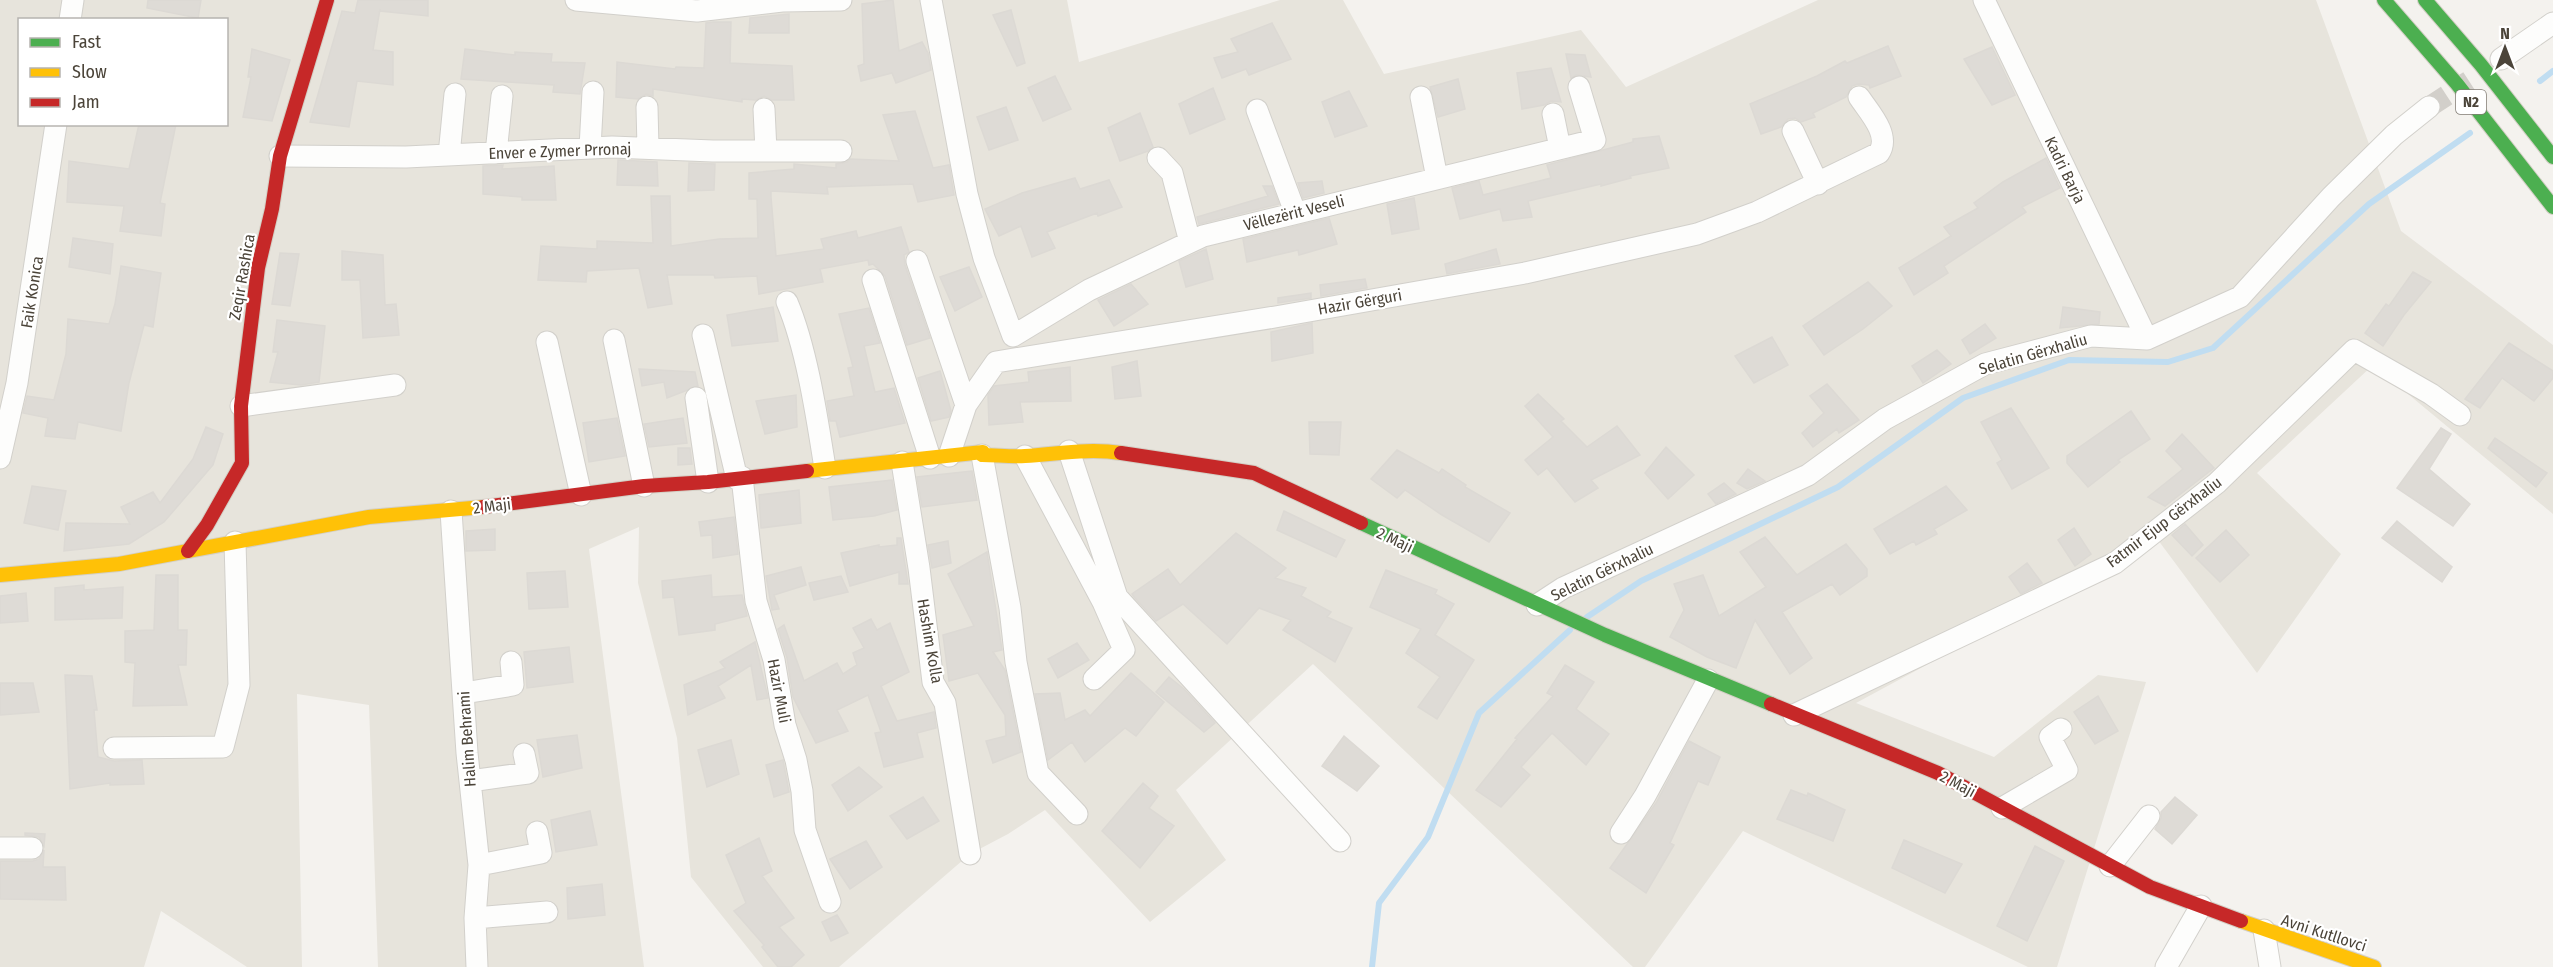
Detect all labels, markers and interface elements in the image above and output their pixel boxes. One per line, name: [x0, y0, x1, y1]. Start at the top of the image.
legend: [18, 18, 228, 126]
north arrow: [2475, 18, 2535, 78]
text: N: [2500, 24, 2510, 43]
text: Fast: [72, 31, 101, 53]
text: Slow: [72, 61, 107, 83]
road number: N2: [2456, 90, 2486, 114]
text: Jam: [72, 91, 100, 113]
street label: Kadri Barja: [2041, 133, 2089, 207]
street label: Enver e Zymer Prronaj: [488, 139, 632, 163]
street label: Vëllezërit Veseli: [1242, 191, 1346, 235]
street label: Zeqir Rashica: [225, 232, 259, 322]
street label: Faik Konica: [17, 254, 47, 329]
street label: Hazir Gërguri: [1316, 285, 1404, 319]
street label: Selatin Gërxhaliu: [1977, 329, 2089, 379]
street label: Fatmir Ejup Gërxhaliu: [2103, 472, 2225, 572]
street label: 2 Maji: [472, 494, 512, 518]
street label: 2 Maji: [1374, 523, 1416, 557]
street label: Selatin Gërxhaliu: [1548, 539, 1656, 605]
street label: Hashim Kolla: [913, 597, 947, 685]
street label: Hazir Muli: [763, 657, 795, 725]
street label: Halim Behrami: [454, 690, 480, 788]
street label: 2 Maji: [1937, 767, 1979, 801]
street label: Avni Kutllovci: [2279, 910, 2369, 956]

